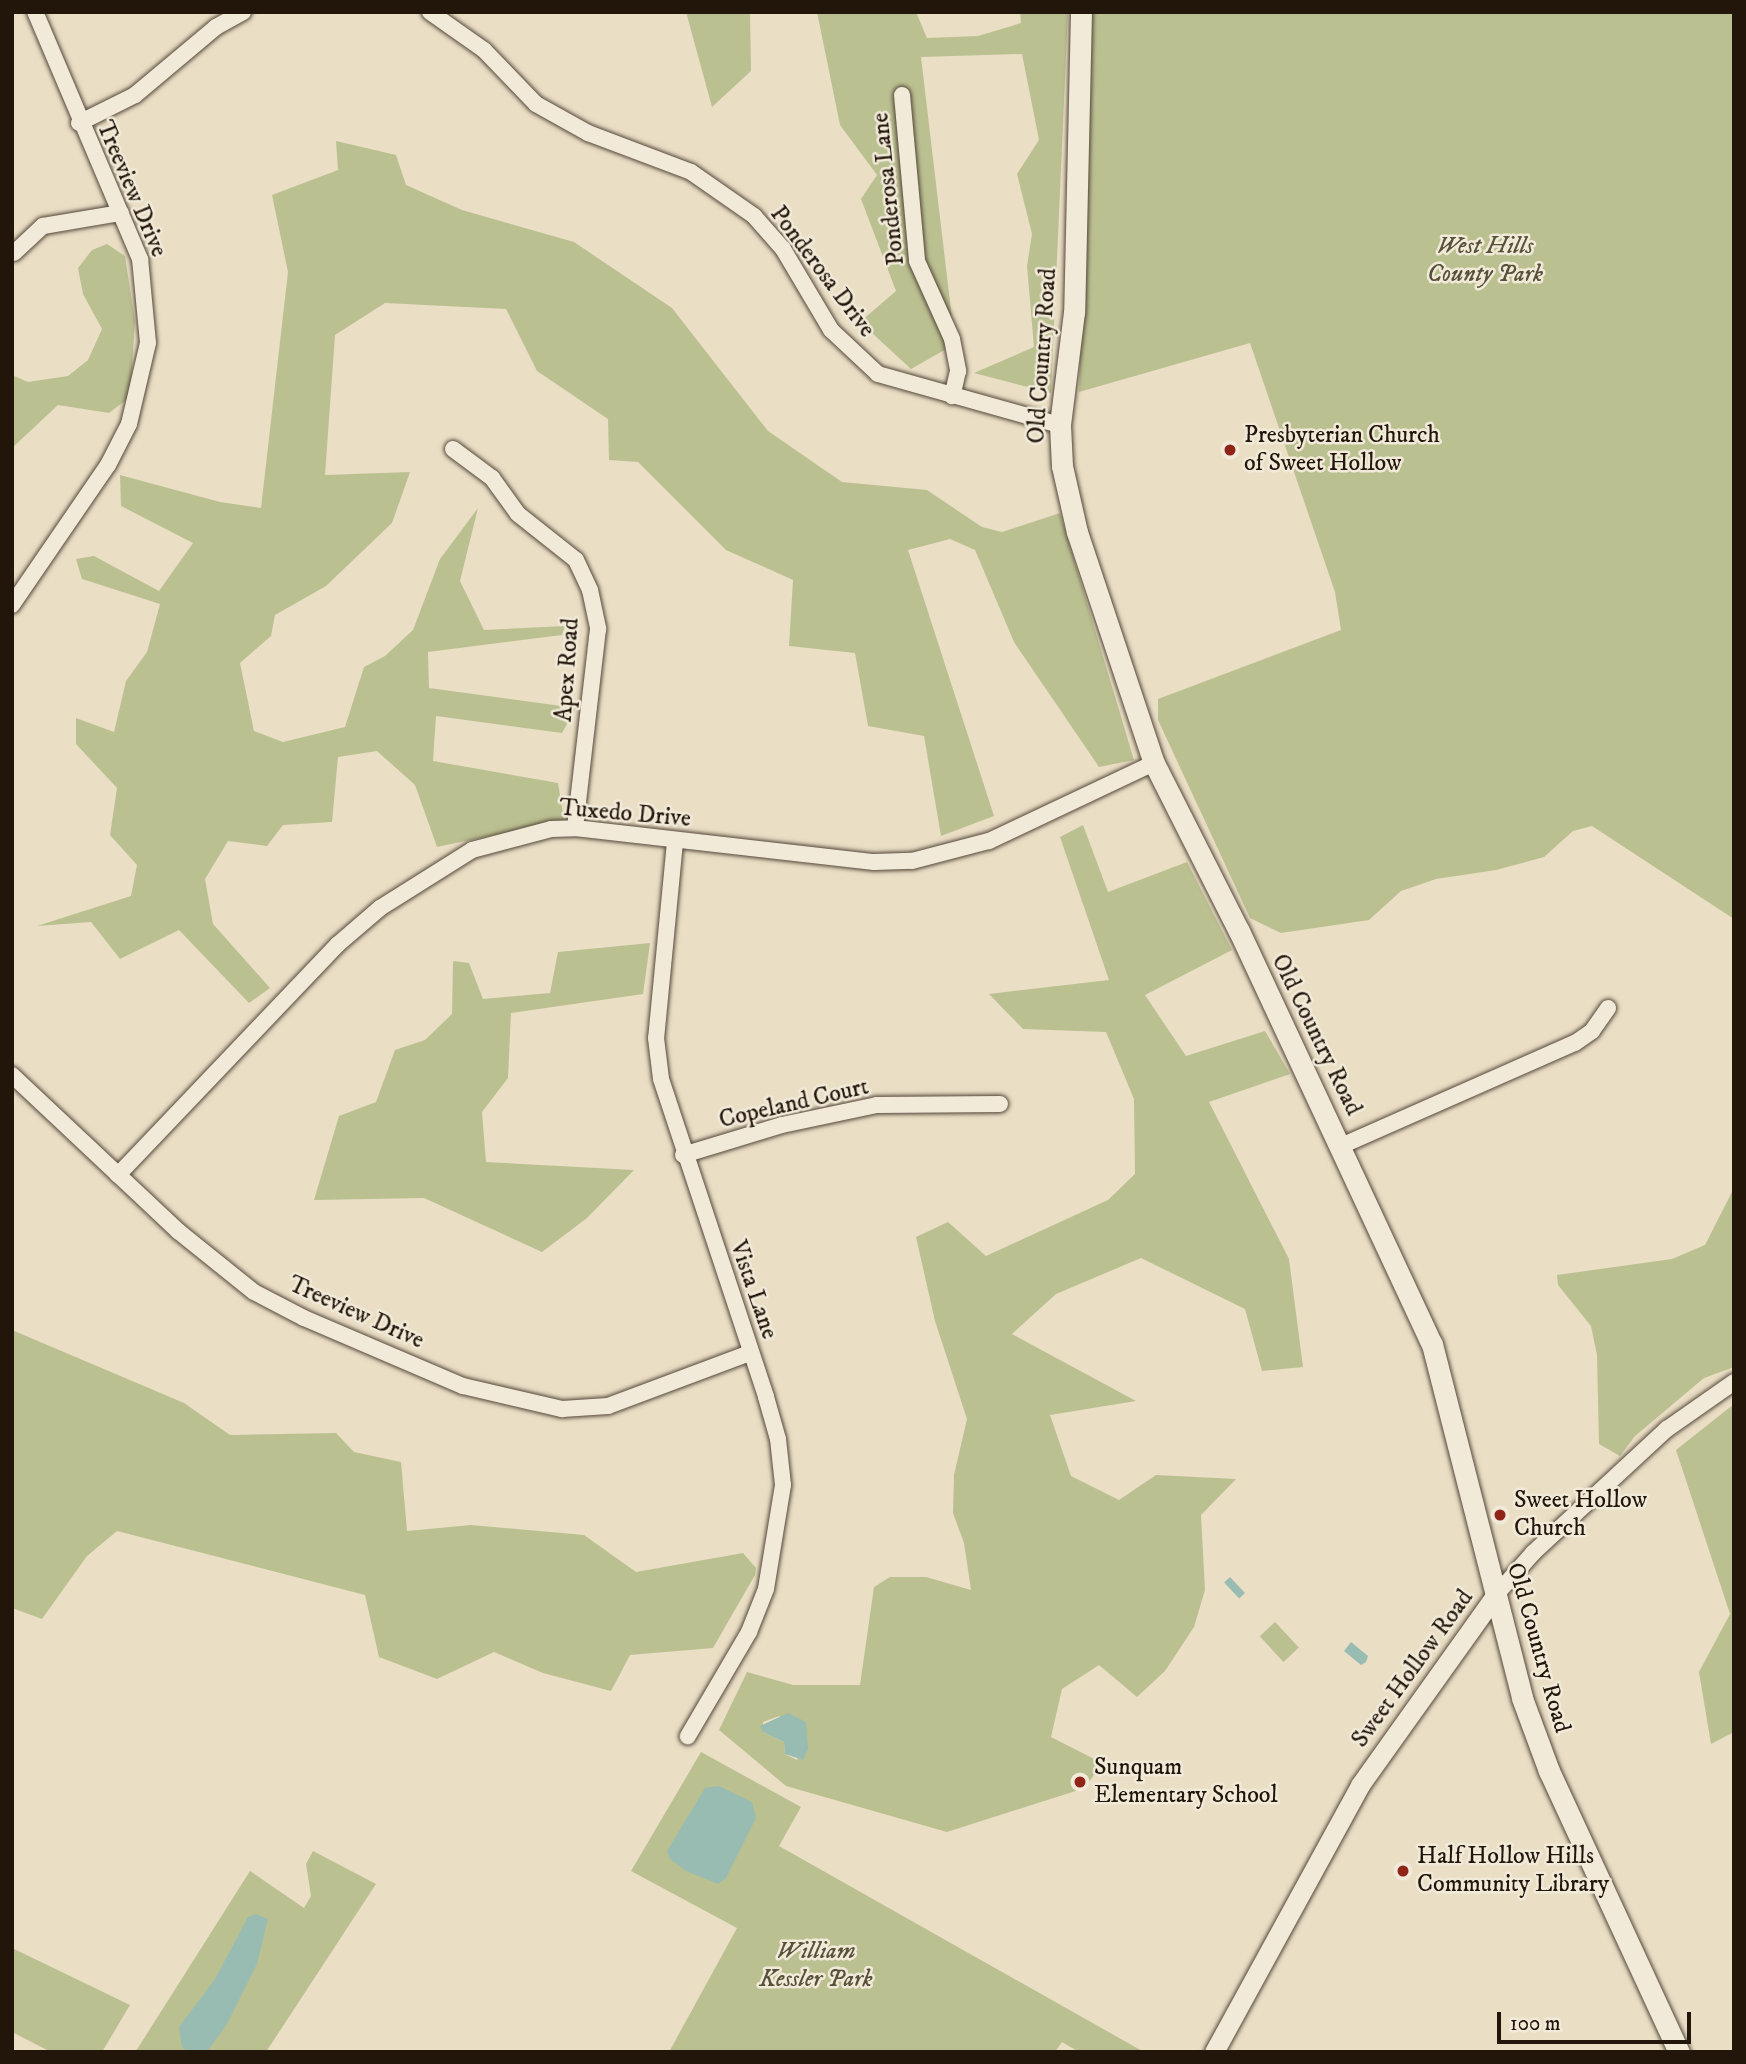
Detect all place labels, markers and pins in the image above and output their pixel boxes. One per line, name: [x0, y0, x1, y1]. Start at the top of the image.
place label: Presbyterian Church of Sweet Hollow: [1244, 422, 1440, 478]
marker: Presbyterian Church of Sweet Hollow: [1222, 442, 1238, 458]
place label: Sweet Hollow Church: [1514, 1487, 1647, 1543]
marker: Sweet Hollow Church: [1492, 1507, 1508, 1523]
place label: Sunquam Elementary School: [1094, 1754, 1278, 1810]
marker: Sunquam Elementary School: [1072, 1774, 1088, 1790]
place label: Half Hollow Hills Community Library: [1417, 1843, 1609, 1899]
marker: Half Hollow Hills Community Library: [1395, 1863, 1411, 1879]

